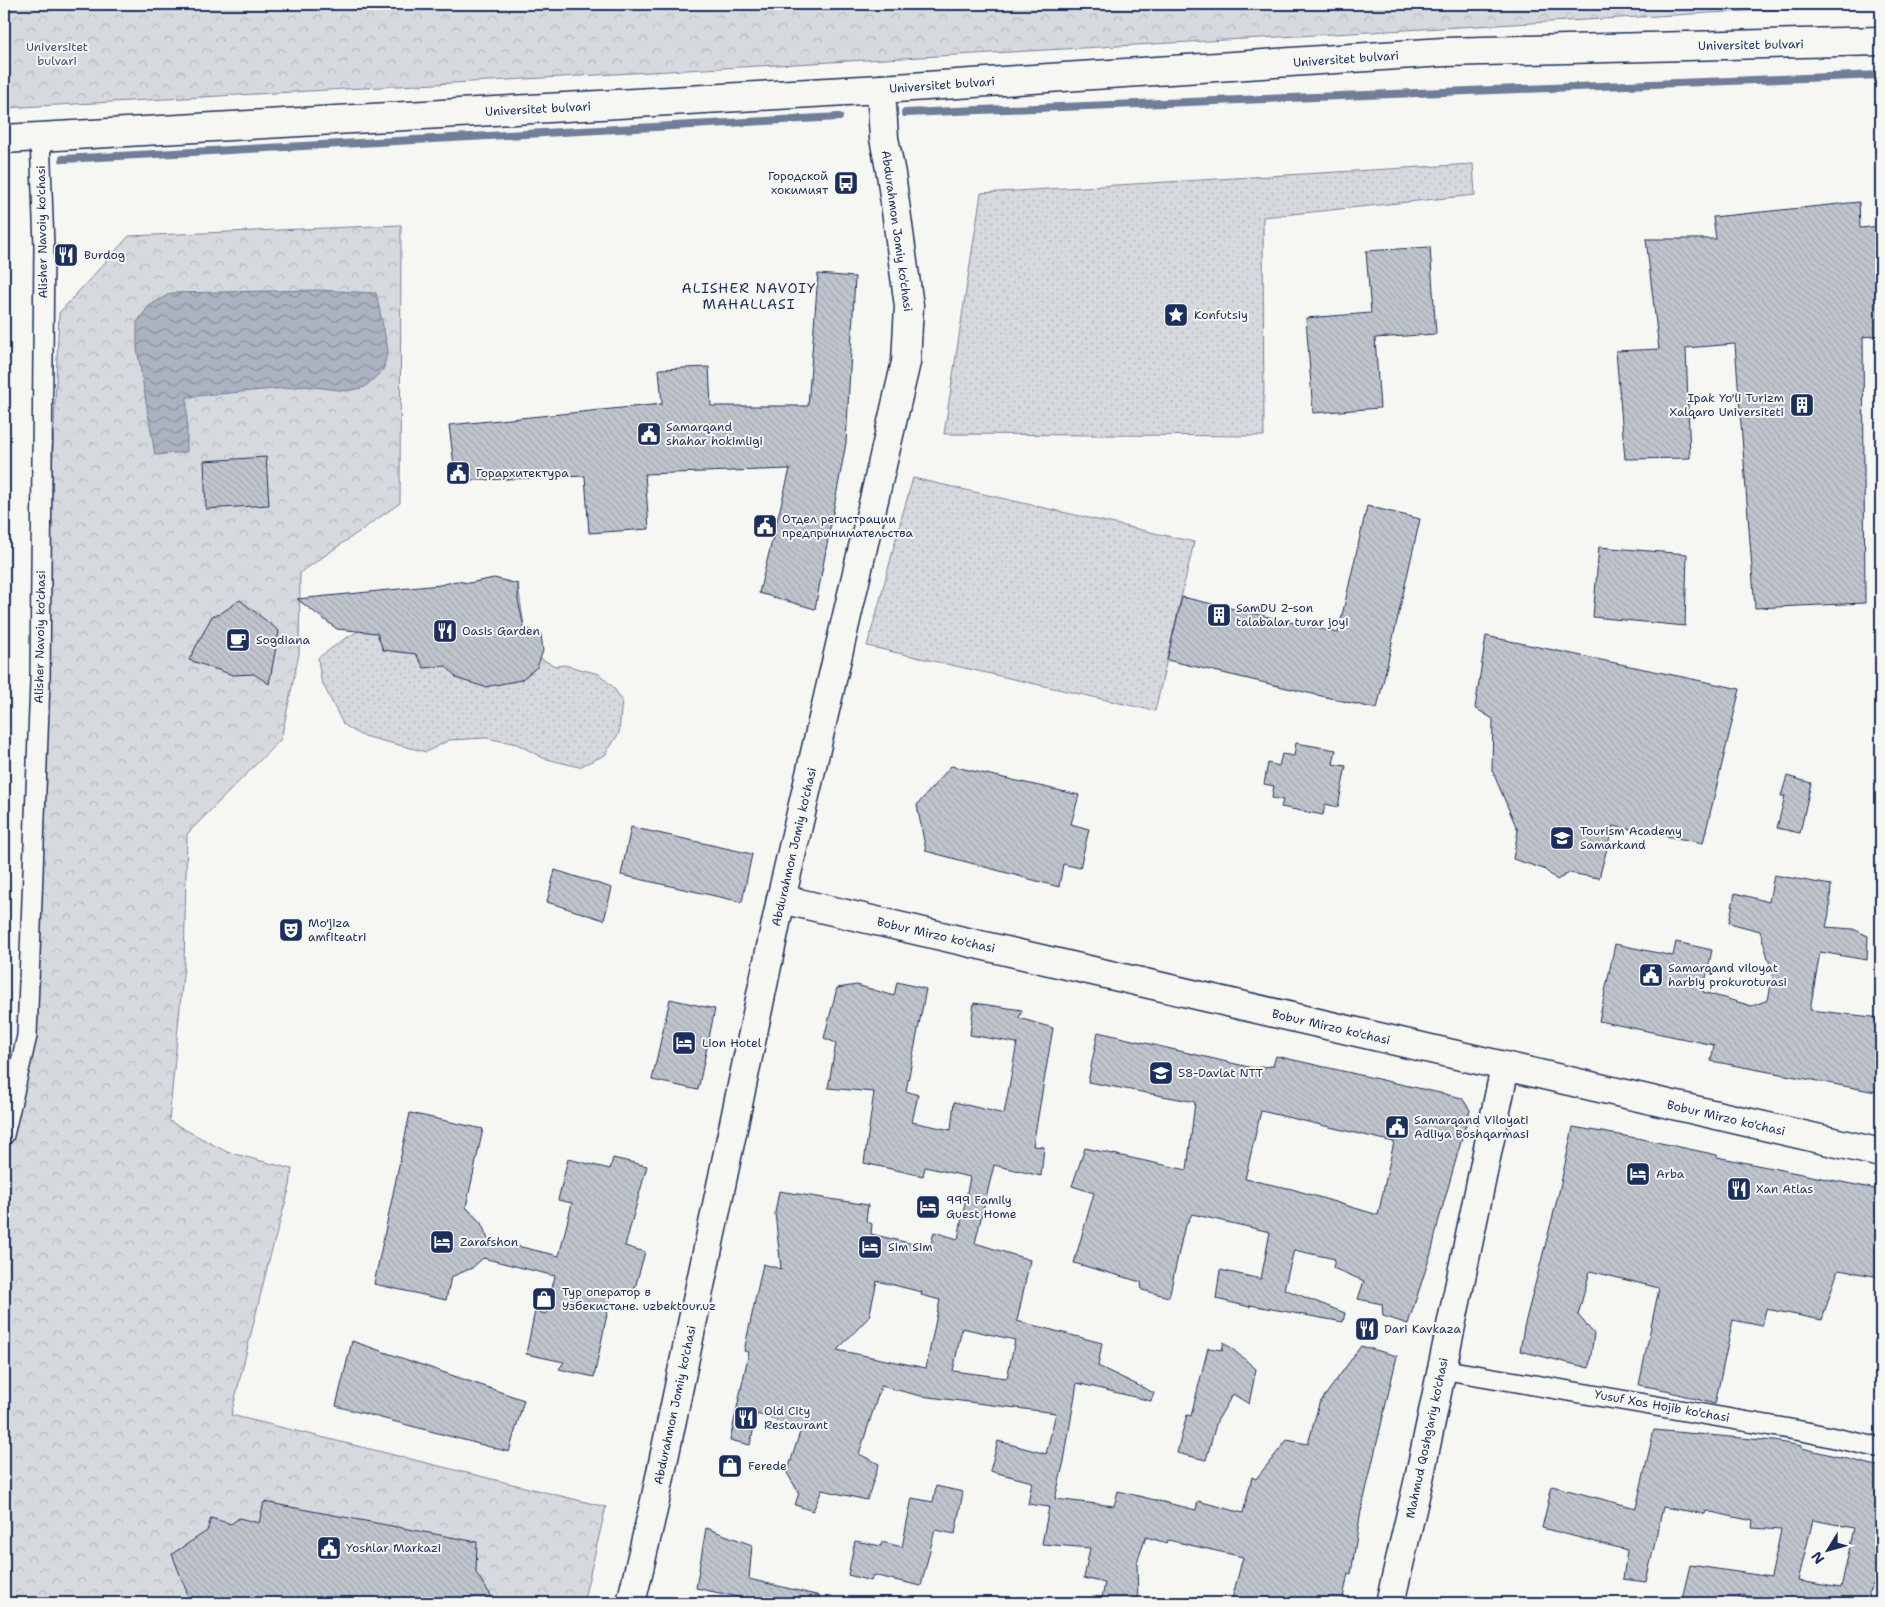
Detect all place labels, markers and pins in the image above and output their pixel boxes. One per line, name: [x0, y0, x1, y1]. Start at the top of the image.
place label: Городской хокимият: [768, 168, 829, 198]
bus stop icon: Городской хокимият: [833, 170, 859, 196]
restaurant icon: Burdog: [53, 242, 79, 268]
place label: Burdog: [84, 247, 125, 263]
place icon: Konfutsiy: [1163, 302, 1189, 328]
place label: Konfutsiy: [1194, 307, 1248, 323]
place label: Ipak Yo'li Turizm Xalqaro Universiteti: [1669, 390, 1784, 420]
building icon: Ipak Yo'li Turizm Xalqaro Universiteti: [1789, 392, 1815, 418]
place label: Samarqand shahar hokimligi: [666, 419, 763, 449]
public building icon: Samarqand shahar hokimligi: [636, 421, 662, 447]
public building icon: Горархитектура: [445, 460, 471, 486]
place label: Горархитектура: [476, 465, 569, 481]
place label: Отдел регистрации предпринимательства: [782, 511, 914, 541]
public building icon: Отдел регистрации предпринимательства: [752, 513, 778, 539]
place label: SamDU 2-son talabalar turar joyi: [1236, 600, 1349, 630]
building icon: SamDU 2-son talabalar turar joyi: [1206, 602, 1232, 628]
restaurant icon: Oasis Garden: [432, 618, 458, 644]
place label: Oasis Garden: [462, 623, 540, 639]
cafe icon: Sogdiana: [225, 627, 251, 653]
place label: Sogdiana: [256, 632, 311, 648]
place label: Tourism Academy Samarkand: [1580, 823, 1682, 853]
school or university icon: Tourism Academy Samarkand: [1549, 825, 1575, 851]
place label: Mo'jiza amfiteatri: [308, 915, 366, 945]
theatre icon: Mo'jiza amfiteatri: [278, 917, 304, 943]
place label: Samarqand viloyat harbiy prokuroturasi: [1668, 960, 1787, 990]
public building icon: Samarqand viloyat harbiy prokuroturasi: [1638, 962, 1664, 988]
hotel icon: Lion Hotel: [671, 1030, 697, 1056]
place label: Lion Hotel: [702, 1035, 762, 1051]
school or university icon: 58-Davlat NTT: [1148, 1060, 1174, 1086]
place label: 58-Davlat NTT: [1178, 1065, 1264, 1081]
place label: Samarqand Viloyati Adliya Boshqarmasi: [1414, 1112, 1529, 1142]
public building icon: Samarqand Viloyati Adliya Boshqarmasi: [1384, 1114, 1410, 1140]
hotel icon: Arba: [1625, 1161, 1651, 1187]
place label: Arba: [1656, 1166, 1685, 1182]
restaurant icon: Xan Atlas: [1726, 1176, 1752, 1202]
place label: Xan Atlas: [1756, 1181, 1813, 1197]
place label: 999 Family Guest Home: [946, 1192, 1017, 1222]
hotel icon: 999 Family Guest Home: [915, 1194, 941, 1220]
hotel icon: Zarafshon: [429, 1229, 455, 1255]
place label: Zarafshon: [460, 1234, 518, 1250]
hotel icon: Sim Sim: [857, 1234, 883, 1260]
place label: Sim Sim: [888, 1239, 933, 1255]
place label: Тур оператор в Узбекистане. uzbektour.uz: [562, 1284, 716, 1314]
shop icon: Тур оператор в Узбекистане. uzbektour.uz: [531, 1286, 557, 1312]
restaurant icon: Dari Kavkaza: [1354, 1316, 1380, 1342]
place label: Dari Kavkaza: [1384, 1321, 1461, 1337]
place label: Old City Restaurant: [764, 1403, 828, 1433]
restaurant icon: Old City Restaurant: [733, 1405, 759, 1431]
shop icon: Ferede: [717, 1453, 743, 1479]
place label: Ferede: [748, 1458, 787, 1474]
public building icon: Yoshlar Markazi: [316, 1535, 342, 1561]
place label: Yoshlar Markazi: [346, 1540, 441, 1556]

